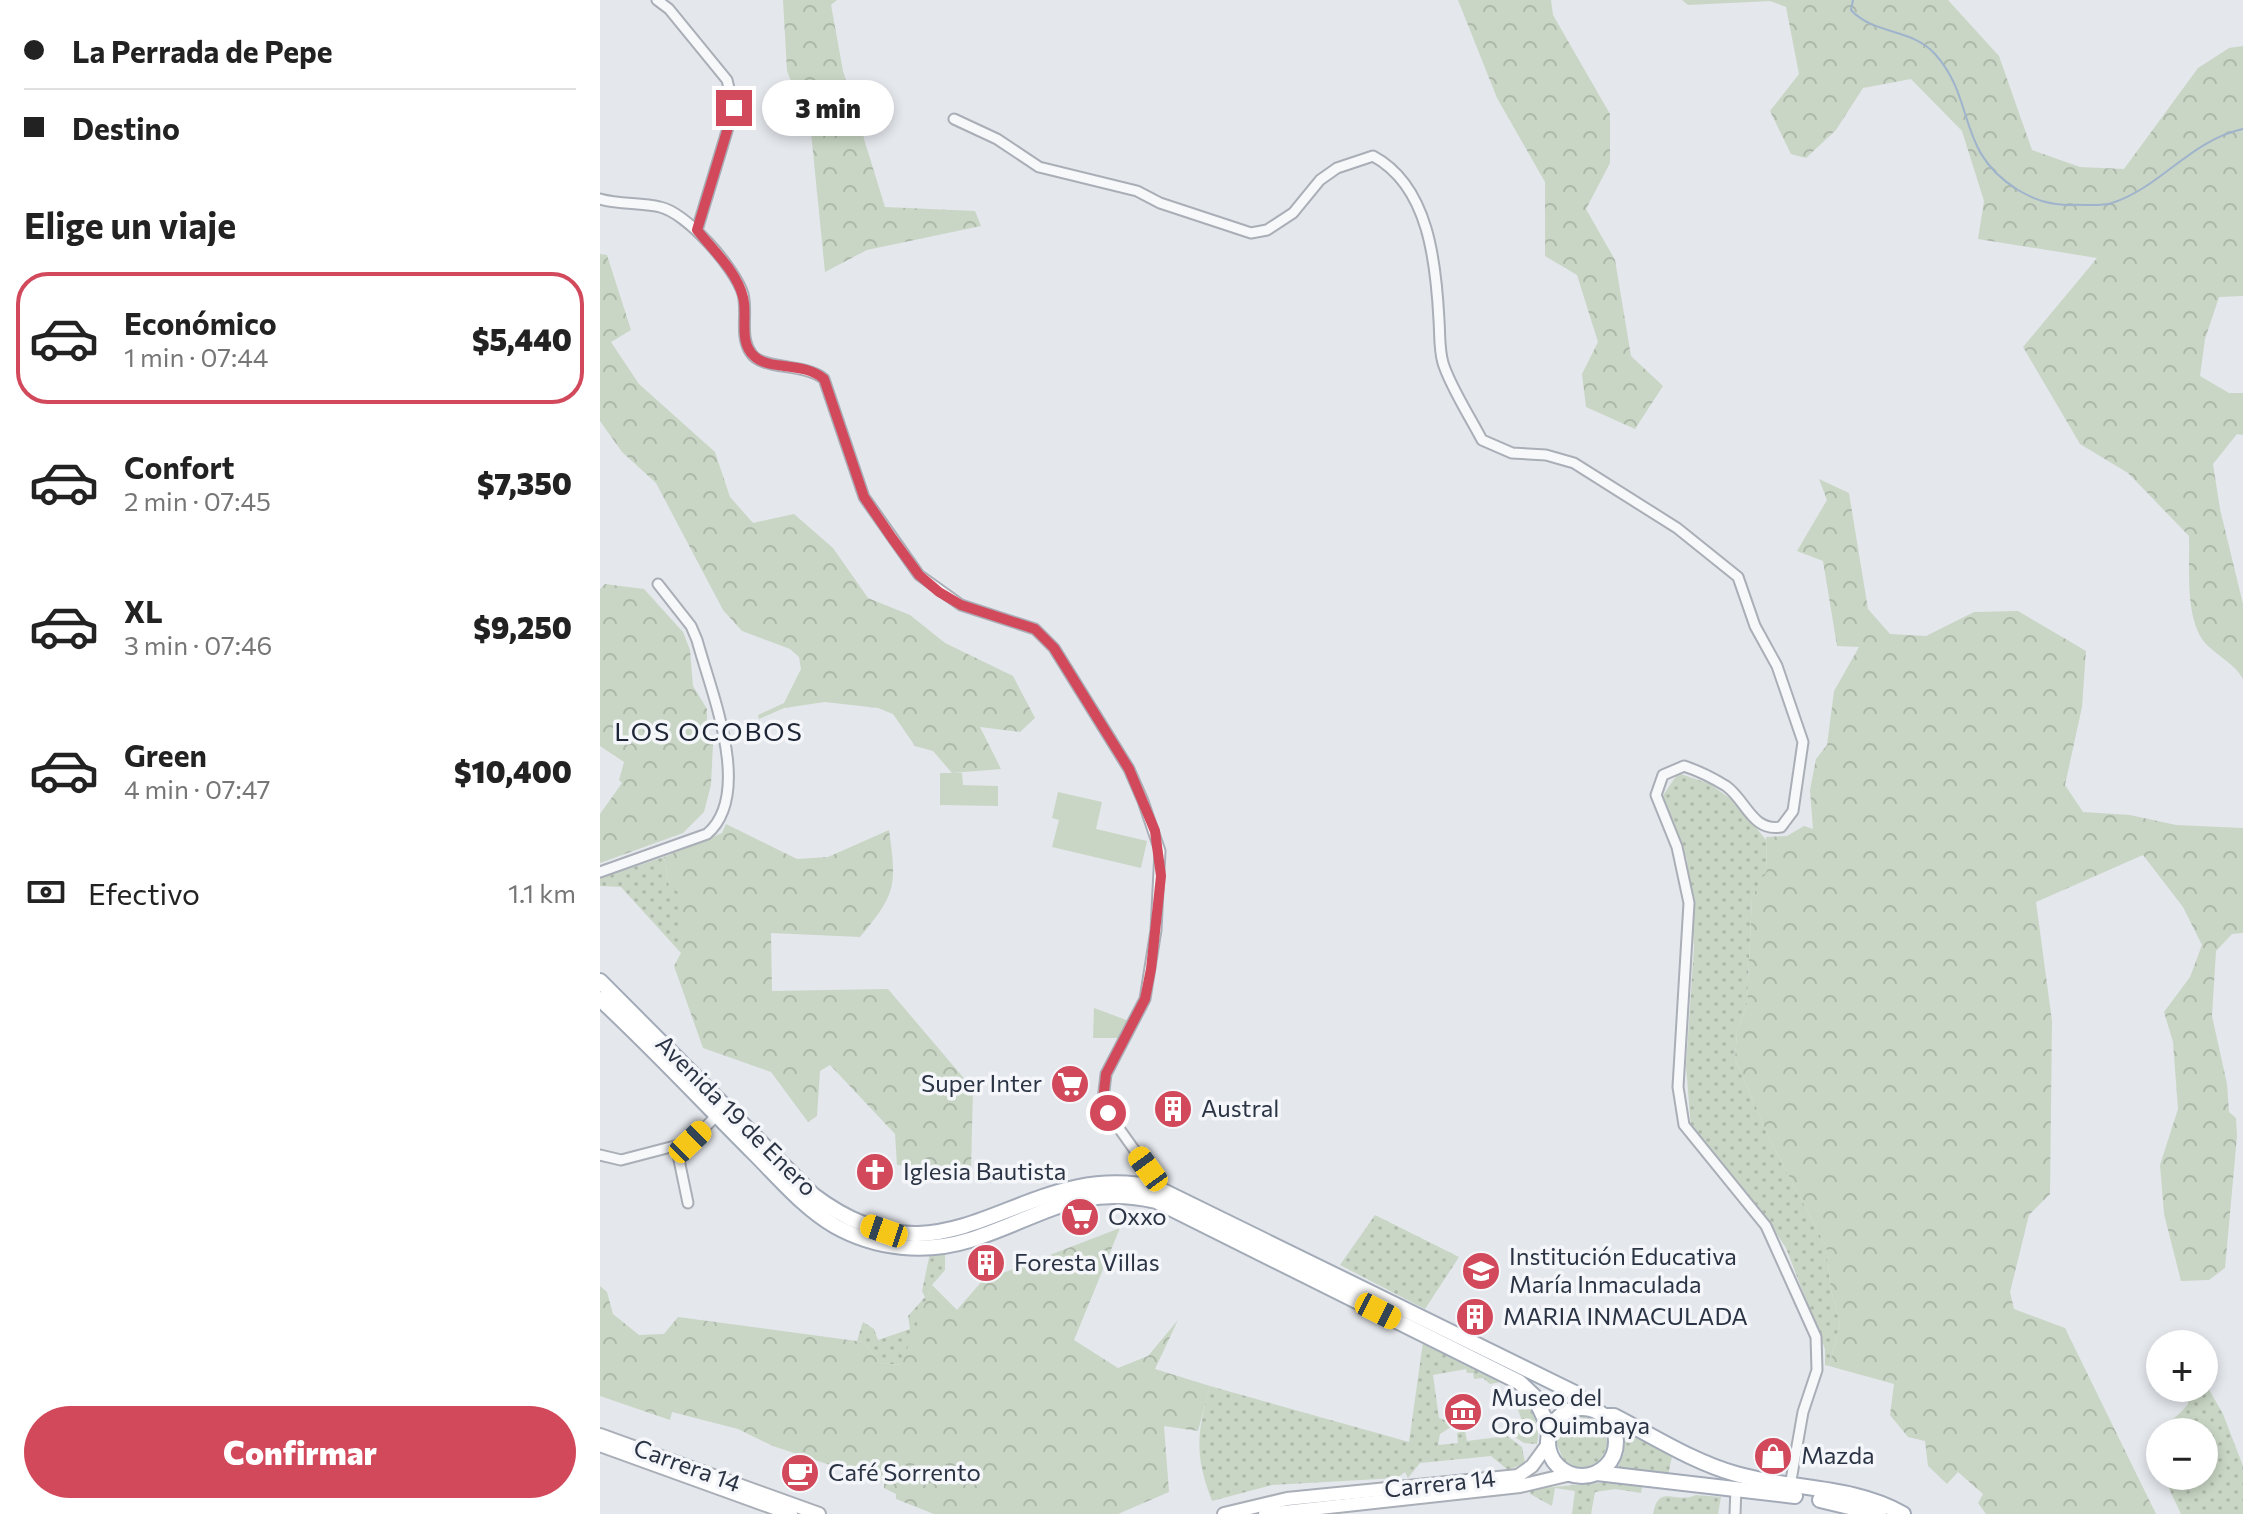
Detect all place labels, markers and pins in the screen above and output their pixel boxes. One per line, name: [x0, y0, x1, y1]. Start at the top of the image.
supermarket icon: Super Inter: [1049, 1063, 1091, 1105]
place label: Super Inter: [921, 1068, 1042, 1097]
building icon: Austral: [1152, 1088, 1194, 1130]
place label: Austral: [1201, 1093, 1279, 1122]
church icon: Iglesia Bautista: [854, 1151, 896, 1193]
place label: Iglesia Bautista: [903, 1156, 1066, 1185]
supermarket icon: Oxxo: [1059, 1196, 1101, 1238]
place label: Oxxo: [1108, 1201, 1167, 1230]
place label: Institución Educativa María Inmaculada: [1509, 1241, 1737, 1298]
building icon: Foresta Villas: [965, 1242, 1007, 1284]
place label: Foresta Villas: [1014, 1247, 1160, 1276]
school or university icon: Institución Educativa María Inmaculada: [1460, 1250, 1502, 1292]
building icon: MARIA INMACULADA: [1454, 1296, 1496, 1338]
place label: MARIA INMACULADA: [1503, 1301, 1748, 1330]
place label: Museo del Oro Quimbaya: [1491, 1382, 1650, 1439]
museum icon: Museo del Oro Quimbaya: [1442, 1391, 1484, 1433]
shop icon: Mazda: [1752, 1435, 1794, 1477]
place label: Mazda: [1801, 1440, 1875, 1469]
cafe icon: Café Sorrento: [779, 1452, 821, 1494]
place label: Café Sorrento: [828, 1457, 981, 1486]

